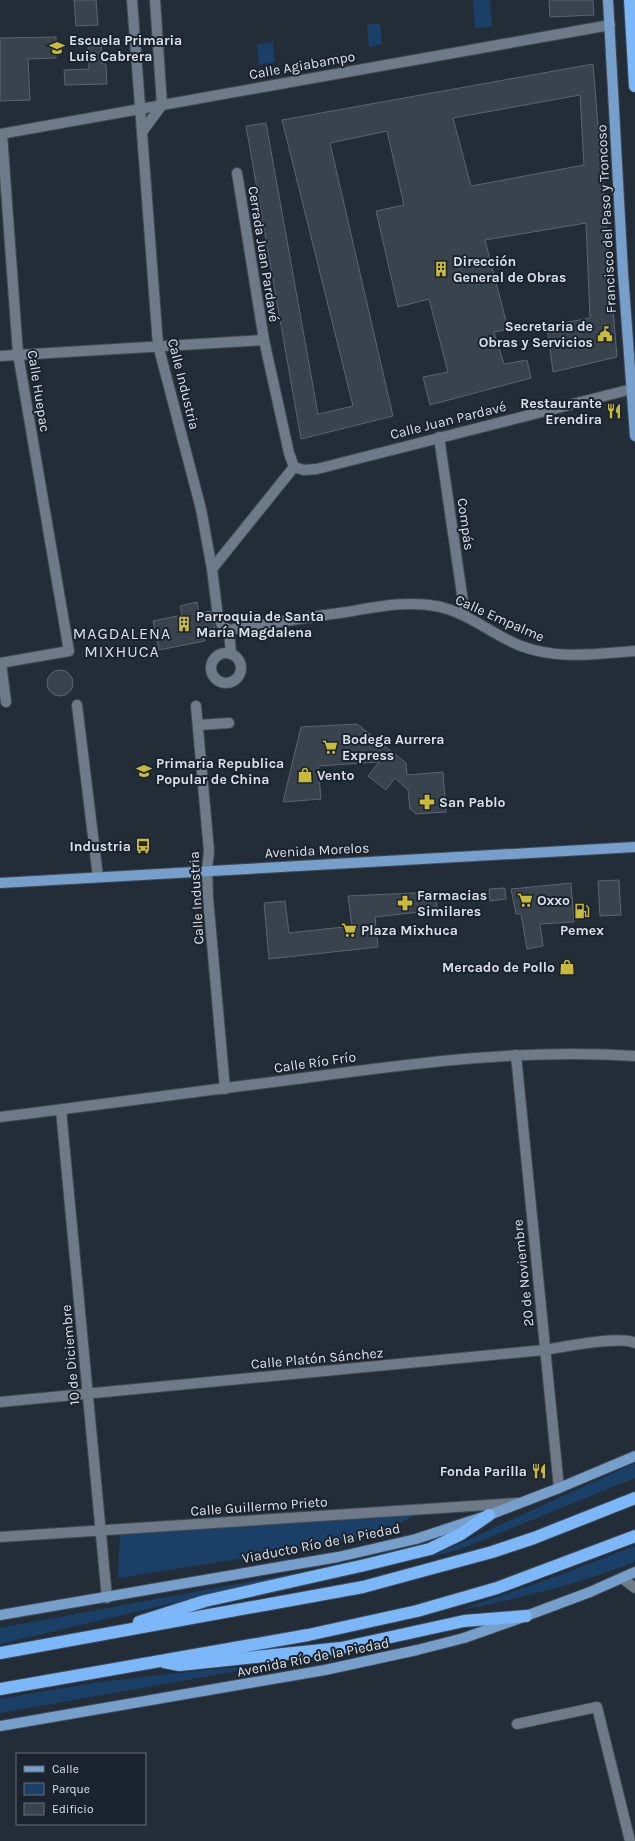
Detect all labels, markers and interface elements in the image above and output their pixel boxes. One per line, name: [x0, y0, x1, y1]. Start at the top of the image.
place label: Escuela Primaria Luis Cabrera: [69, 32, 182, 65]
school or university icon: Escuela Primaria Luis Cabrera: [48, 39, 66, 57]
street label: Calle Agiabampo: [248, 48, 356, 83]
street label: Francisco del Paso y Troncoso: [593, 124, 620, 314]
street label: Cerrada Juan Pardavé: [244, 185, 283, 323]
place label: Dirección General de Obras: [453, 253, 566, 286]
building icon: Dirección General de Obras: [432, 260, 450, 278]
place label: Secretaria de Obras y Servicios: [479, 318, 593, 351]
public building icon: Secretaria de Obras y Servicios: [596, 325, 614, 343]
street label: Calle Industria: [164, 337, 203, 431]
street label: Calle Huepac: [24, 349, 53, 433]
place label: Restaurante Erendira: [520, 395, 602, 428]
street label: Calle Juan Pardavé: [388, 398, 508, 443]
restaurant icon: Restaurante Erendira: [605, 402, 623, 420]
street label: Compás: [453, 497, 478, 551]
street label: Calle Empalme: [453, 591, 547, 646]
place label: Parroquia de Santa María Magdalena: [196, 608, 324, 641]
building icon: Parroquia de Santa María Magdalena: [175, 615, 193, 633]
district label: MAGDALENA MIXHUCA: [73, 624, 171, 661]
place label: Bodega Aurrera Express: [342, 731, 445, 764]
supermarket icon: Bodega Aurrera Express: [321, 738, 339, 756]
place label: Primaria Republica Popular de China: [156, 755, 284, 788]
school or university icon: Primaria Republica Popular de China: [135, 762, 153, 780]
shop icon: Vento: [296, 766, 314, 784]
place label: Vento: [317, 767, 355, 784]
pharmacy icon: San Pablo: [418, 793, 436, 811]
place label: San Pablo: [439, 794, 506, 811]
bus stop icon: Industria: [134, 837, 152, 855]
place label: Industria: [69, 838, 131, 855]
street label: Avenida Morelos: [264, 839, 370, 862]
street label: Calle Industria: [186, 851, 207, 945]
place label: Farmacias Similares: [417, 887, 487, 920]
supermarket icon: Oxxo: [516, 891, 534, 909]
place label: Oxxo: [537, 892, 570, 909]
pharmacy icon: Farmacias Similares: [396, 894, 414, 912]
fuel station icon: Pemex: [573, 902, 591, 920]
supermarket icon: Plaza Mixhuca: [340, 921, 358, 939]
place label: Plaza Mixhuca: [361, 922, 458, 939]
place label: Pemex: [560, 922, 604, 939]
shop icon: Mercado de Pollo: [558, 958, 576, 976]
place label: Mercado de Pollo: [442, 959, 555, 976]
street label: Calle Río Frío: [273, 1048, 357, 1077]
street label: 20 de Noviembre: [509, 1218, 538, 1327]
street label: 10 de Diciembre: [58, 1304, 83, 1406]
street label: Calle Platón Sánchez: [250, 1344, 384, 1373]
restaurant icon: Fonda Parilla: [530, 1462, 548, 1480]
place label: Fonda Parilla: [440, 1463, 527, 1480]
street label: Calle Guillermo Prieto: [190, 1493, 328, 1520]
street label: Viaducto Río de la Piedad: [241, 1520, 402, 1567]
street label: Avenida Río de la Piedad: [235, 1634, 391, 1681]
legend: [16, 1753, 146, 1825]
text: Calle: [52, 1762, 79, 1776]
text: Parque: [52, 1782, 90, 1796]
text: Edificio: [52, 1802, 93, 1816]

